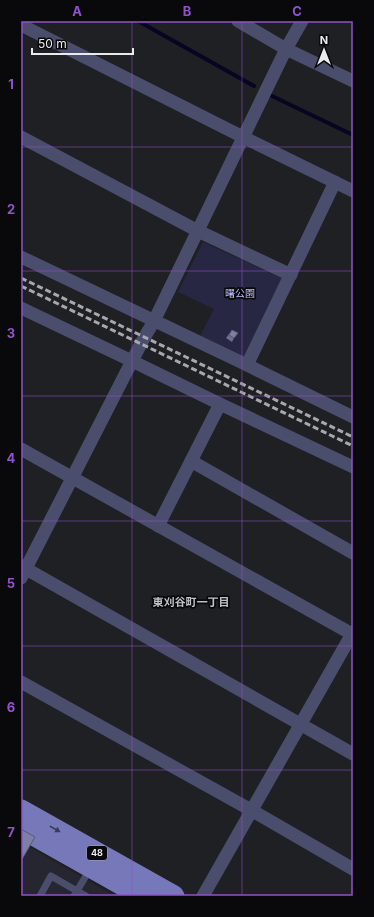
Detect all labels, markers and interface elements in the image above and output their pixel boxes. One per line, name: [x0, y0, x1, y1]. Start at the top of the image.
text: A: [72, 3, 82, 19]
text: B: [183, 3, 192, 19]
text: C: [292, 3, 302, 19]
scale bar: [32, 30, 133, 56]
north arrow: [304, 30, 344, 70]
text: N: [320, 33, 328, 47]
text: 50 m: [38, 36, 67, 51]
text: 1: [8, 76, 14, 92]
text: 2: [7, 201, 15, 217]
park label: 曙公園: [225, 287, 255, 299]
text: 3: [7, 325, 15, 341]
text: 4: [7, 450, 16, 466]
text: 5: [7, 575, 15, 591]
district label: 東刈谷町一丁目: [153, 595, 230, 609]
text: 6: [7, 699, 15, 715]
text: 7: [7, 824, 15, 840]
one-way arrow: [49, 826, 61, 833]
road number: 48: [87, 846, 107, 860]

